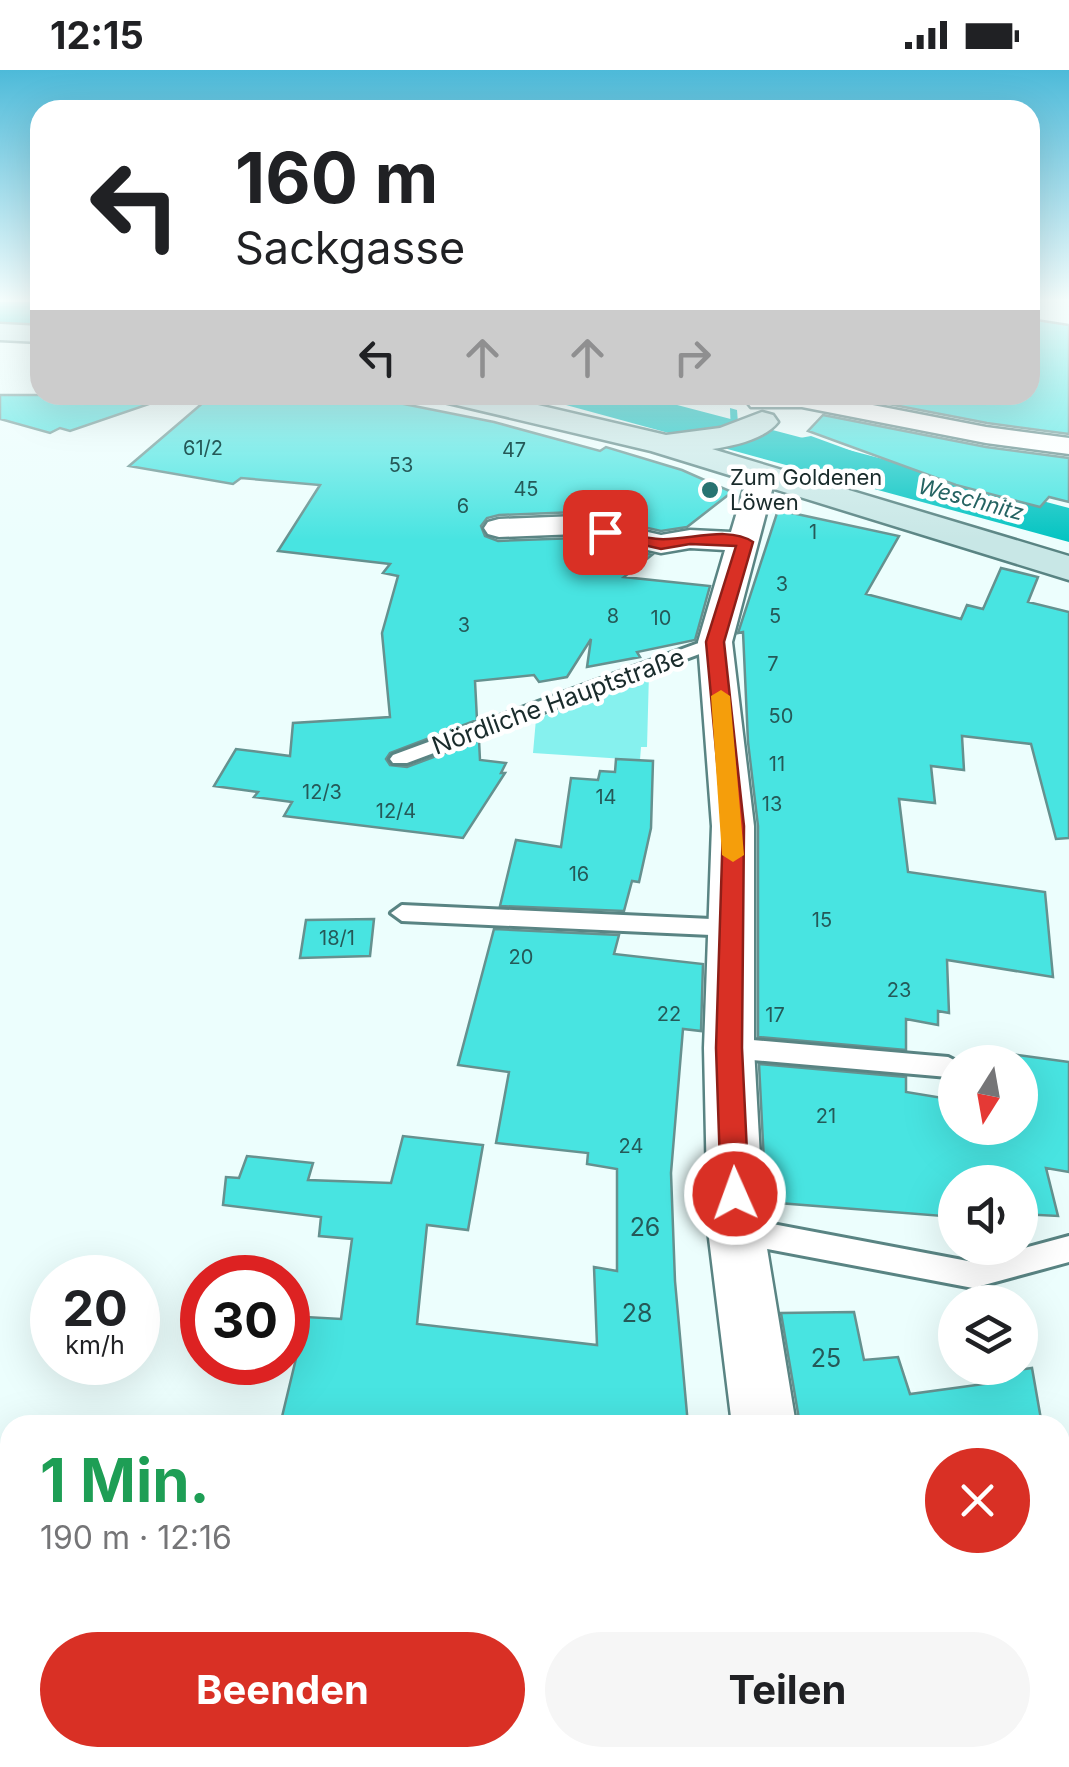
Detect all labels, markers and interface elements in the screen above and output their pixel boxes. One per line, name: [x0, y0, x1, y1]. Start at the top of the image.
text: 12:15: [50, 12, 144, 58]
text: 160 m: [235, 135, 438, 220]
icon: left: [70, 140, 200, 270]
text: Sackgasse: [235, 220, 465, 275]
icon: left: [350, 330, 405, 385]
icon: ahead: [455, 330, 510, 385]
icon: ahead: [560, 330, 615, 385]
icon: right: [665, 330, 720, 385]
house number: 61/2: [183, 436, 223, 460]
house number: 47: [502, 438, 526, 462]
house number: 53: [389, 453, 413, 477]
place label: Zum Goldenen Löwen: [730, 464, 882, 515]
water label: Weschnitz: [915, 472, 1027, 526]
house number: 45: [513, 477, 539, 501]
marker: Zum Goldenen Löwen: [699, 479, 721, 501]
pin: [563, 490, 648, 575]
house number: 6: [457, 494, 469, 518]
icon: arrive: [578, 505, 633, 560]
house number: 1: [809, 520, 817, 544]
house number: 3: [776, 572, 788, 596]
house number: 8: [607, 604, 619, 628]
house number: 5: [769, 604, 781, 628]
house number: 10: [651, 606, 671, 630]
house number: 3: [458, 613, 470, 637]
street label: Nördliche Hauptstraße: [428, 641, 688, 761]
house number: 7: [767, 652, 779, 676]
house number: 50: [769, 704, 793, 728]
house number: 11: [769, 752, 785, 776]
house number: 12/3: [302, 780, 342, 804]
house number: 14: [595, 785, 617, 809]
house number: 13: [762, 792, 782, 816]
house number: 12/4: [376, 799, 416, 823]
house number: 16: [569, 862, 589, 886]
house number: 15: [812, 908, 832, 932]
house number: 18/1: [319, 926, 355, 950]
house number: 20: [509, 945, 533, 969]
house number: 23: [887, 978, 911, 1002]
house number: 22: [657, 1002, 681, 1026]
house number: 17: [765, 1003, 785, 1027]
north arrow: [938, 1045, 1038, 1145]
map controls: [938, 1045, 1038, 1385]
house number: 21: [816, 1104, 836, 1128]
house number: 24: [619, 1134, 643, 1158]
position arrow: [683, 1142, 787, 1246]
button: sound: [938, 1165, 1038, 1265]
house number: 26: [630, 1212, 660, 1242]
speed limit sign: 30: [180, 1255, 310, 1385]
text: 20: [62, 1278, 128, 1338]
button: layers: [938, 1285, 1038, 1385]
house number: 28: [622, 1298, 652, 1328]
text: km/h: [65, 1330, 125, 1360]
house number: 25: [811, 1343, 841, 1373]
text: 1 Min.: [40, 1444, 210, 1516]
button: close: [925, 1448, 1030, 1553]
text: 190 m · 12:16: [40, 1518, 232, 1557]
button: Beenden: [40, 1632, 525, 1747]
button: Teilen: [545, 1632, 1030, 1747]

